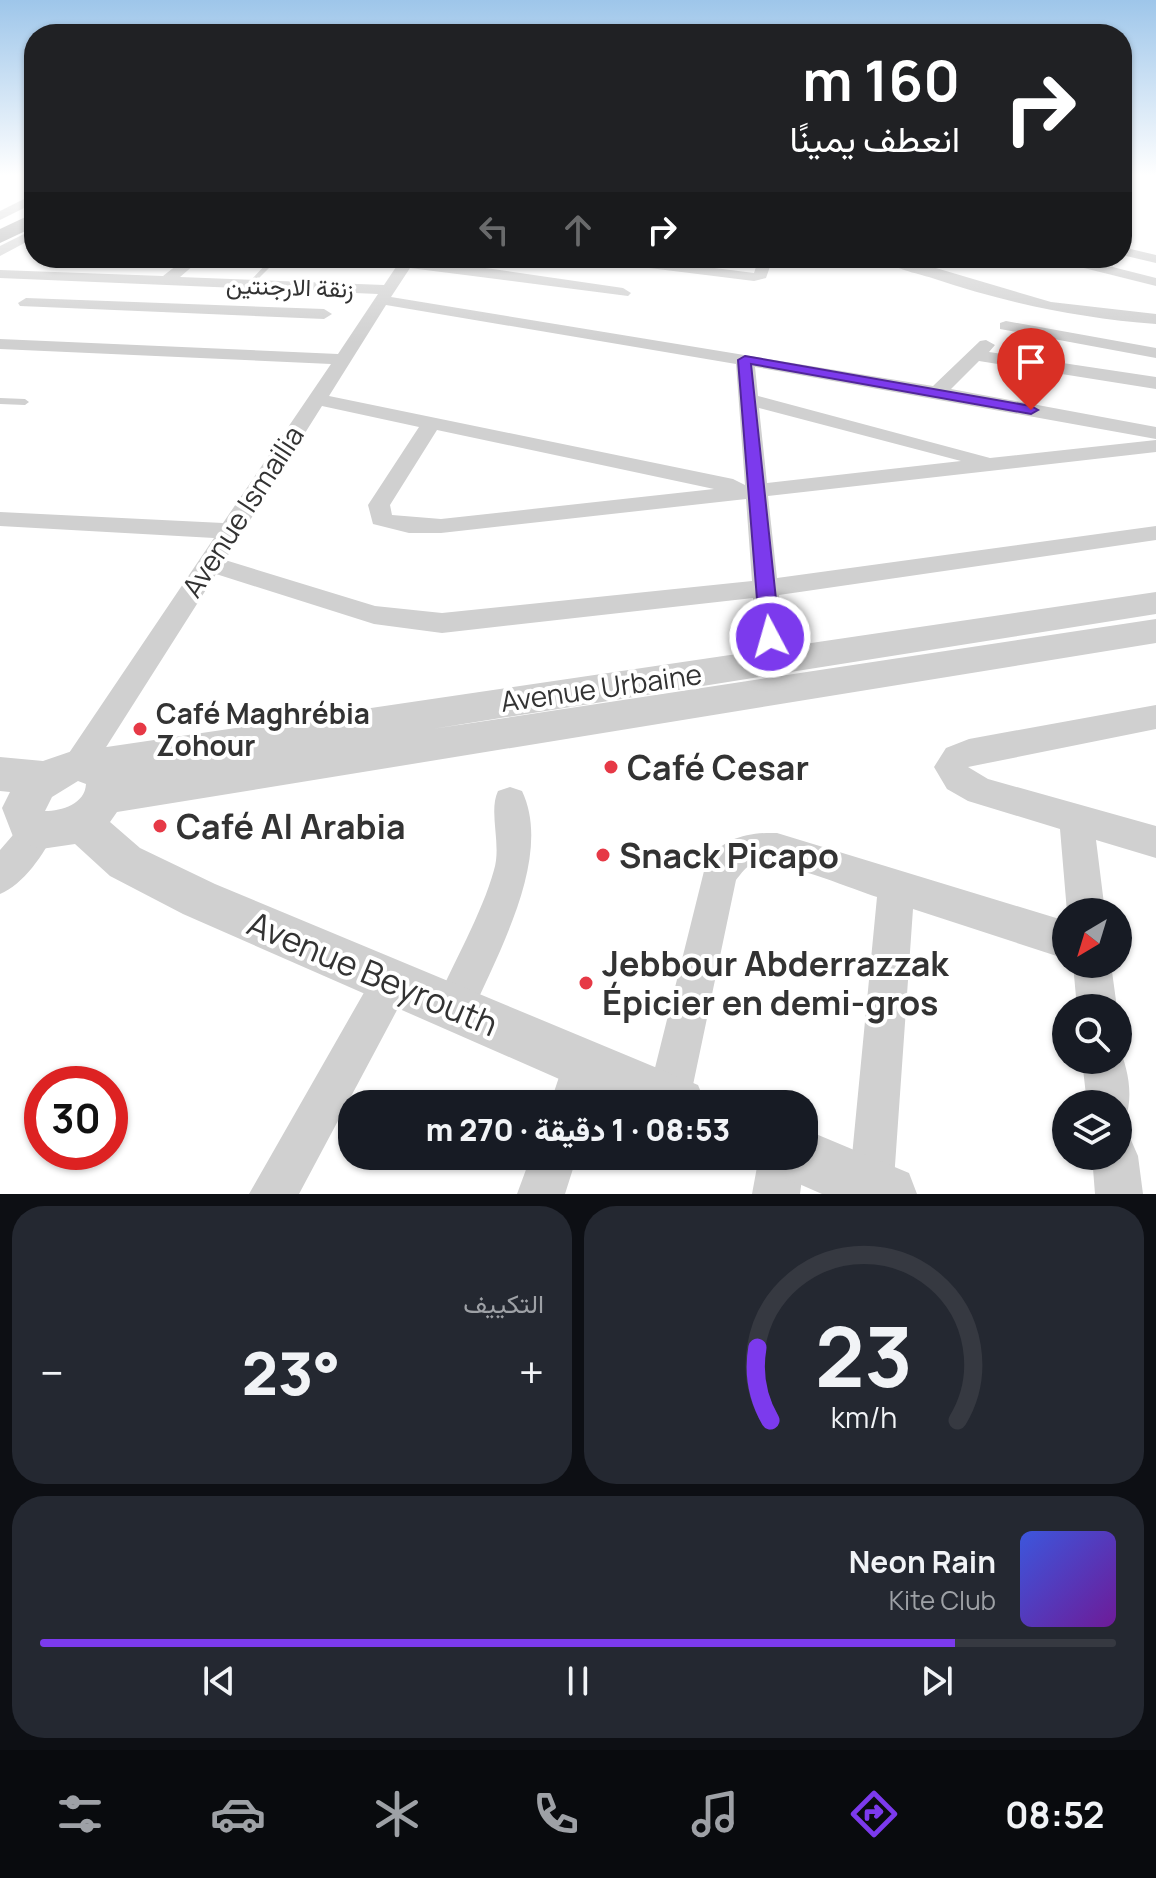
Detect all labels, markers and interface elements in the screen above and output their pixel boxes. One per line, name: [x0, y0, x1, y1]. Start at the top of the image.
text: 160 m: [802, 41, 960, 118]
icon: right: [988, 56, 1092, 160]
text: انعطف يمينًا: [789, 114, 960, 163]
icon: left: [472, 208, 516, 252]
icon: ahead: [556, 208, 600, 252]
icon: right: [640, 208, 684, 252]
street label: زنقة الارجنتين: [226, 267, 354, 305]
pin: [997, 328, 1065, 410]
icon: arrive: [1009, 340, 1053, 384]
street label: Avenue Ismailia: [172, 418, 312, 604]
position arrow: [728, 595, 812, 679]
street label: Avenue Urbaine: [498, 654, 704, 720]
place label: Café Maghrébia Zohour: [156, 694, 370, 764]
marker: Café Maghrébia Zohour: [131, 720, 149, 738]
place label: Café Cesar: [627, 744, 809, 790]
marker: Café Cesar: [602, 758, 620, 776]
place label: Café Al Arabia: [176, 803, 406, 849]
marker: Café Al Arabia: [151, 817, 169, 835]
place label: Snack Picapo: [619, 832, 839, 878]
marker: Snack Picapo: [594, 846, 612, 864]
north arrow: [1052, 898, 1132, 978]
map controls: [1052, 898, 1132, 1170]
street label: Avenue Beyrouth: [241, 900, 505, 1046]
place label: Jebbour Abderrazzak Épicier en demi-gros: [602, 940, 949, 1025]
marker: Jebbour Abderrazzak Épicier en demi-gros: [577, 974, 595, 992]
button: search: [1052, 994, 1132, 1074]
speed limit sign: 30: [24, 1066, 128, 1170]
button: layers: [1052, 1090, 1132, 1170]
text: 08:53 · 1 دقيقة · 270 m: [426, 1109, 730, 1150]
text: التكييف: [463, 1285, 544, 1321]
text: 23: [815, 1298, 913, 1412]
text: 23°: [242, 1331, 341, 1413]
text: −: [40, 1342, 64, 1402]
text: +: [519, 1342, 544, 1402]
text: km/h: [831, 1398, 897, 1437]
text: Neon Rain: [849, 1541, 996, 1582]
text: Kite Club: [889, 1582, 996, 1618]
icon: previous: [197, 1659, 241, 1703]
icon: pause: [556, 1659, 600, 1703]
icon: next: [915, 1659, 959, 1703]
icon: filters: [52, 1786, 108, 1842]
icon: car: [210, 1786, 266, 1842]
icon: climate: [369, 1786, 425, 1842]
icon: phone: [528, 1786, 584, 1842]
icon: music: [687, 1786, 743, 1842]
icon: directions: [846, 1786, 902, 1842]
text: 08:52: [1005, 1790, 1105, 1839]

